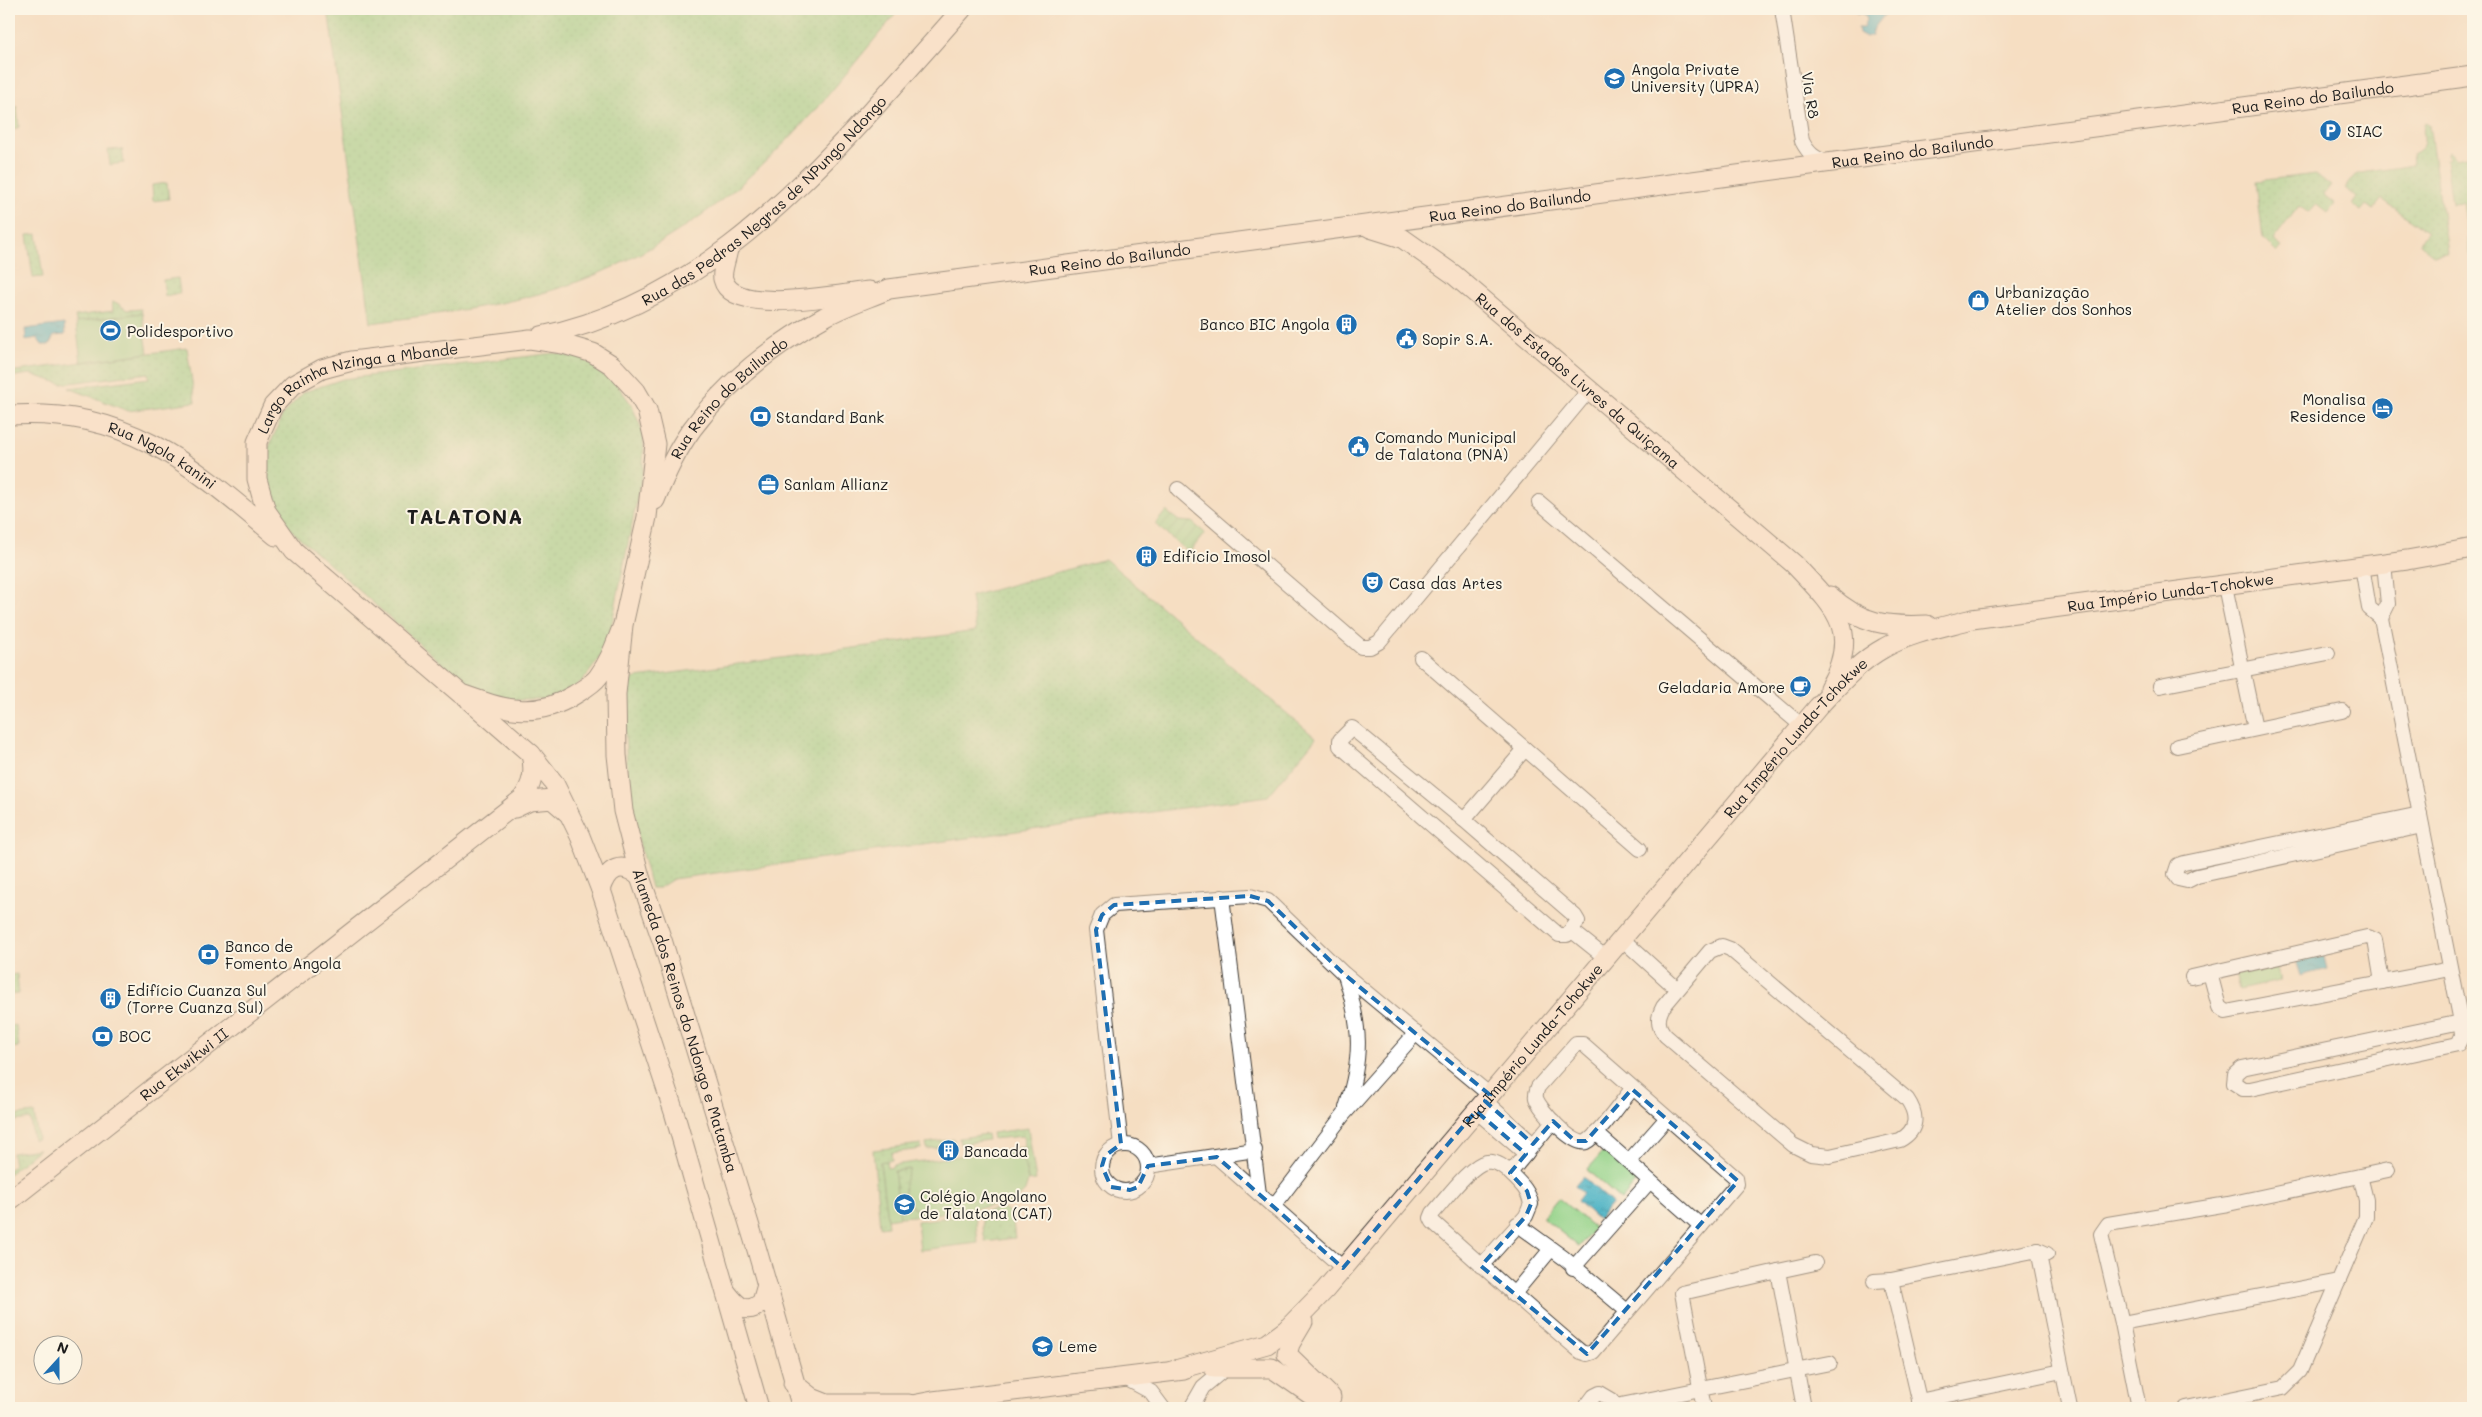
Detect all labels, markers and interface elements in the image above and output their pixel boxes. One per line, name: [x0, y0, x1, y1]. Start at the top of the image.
place label: Angola Private University (UPRA): [1631, 59, 1759, 96]
school or university icon: Angola Private University (UPRA): [1603, 66, 1627, 90]
street label: Via R8: [1797, 70, 1825, 120]
street label: Rua Reino do Bailundo: [2231, 77, 2395, 118]
street label: Rua das Pedras Negras de NPungo Ndongo: [638, 91, 890, 310]
parking icon: SIAC: [2319, 119, 2343, 143]
place label: SIAC: [2347, 121, 2382, 141]
street label: Rua Reino do Bailundo: [1830, 131, 1994, 172]
street label: Rua Reino do Bailundo: [1428, 185, 1592, 226]
street label: Rua Reino do Bailundo: [1028, 239, 1192, 280]
place label: Urbanização Atelier dos Sonhos: [1995, 282, 2132, 319]
street label: Rua dos Estados Livres da Quiçama: [1472, 288, 1684, 473]
shop icon: Urbanização Atelier dos Sonhos: [1967, 289, 1991, 313]
building icon: Banco BIC Angola: [1334, 312, 1358, 336]
place label: Banco BIC Angola: [1200, 314, 1330, 334]
sports icon: Polidesportivo: [99, 319, 123, 343]
place label: Polidesportivo: [127, 321, 233, 341]
public building icon: Sopir S.A.: [1394, 327, 1418, 351]
place label: Sopir S.A.: [1422, 329, 1493, 349]
street label: Rua Reino do Bailundo: [665, 333, 791, 462]
street label: Largo Rainha Nzinga a Mbande: [252, 338, 459, 437]
place label: Monalisa Residence: [2290, 389, 2366, 426]
hotel icon: Monalisa Residence: [2370, 396, 2394, 420]
bank icon: Standard Bank: [748, 405, 772, 429]
place label: Standard Bank: [776, 407, 884, 427]
street label: Rua Ngola kanini: [106, 417, 221, 493]
place label: Comando Municipal de Talatona (PNA): [1375, 427, 1516, 464]
public building icon: Comando Municipal de Talatona (PNA): [1347, 434, 1371, 458]
office icon: Sanlam Allianz: [756, 472, 780, 496]
place label: Sanlam Allianz: [784, 474, 888, 494]
district label: TALATONA: [407, 503, 523, 529]
building icon: Edifício Imosol: [1135, 544, 1159, 568]
place label: Edifício Imosol: [1163, 546, 1271, 566]
street label: Rua Império Lunda-Tchokwe: [2066, 568, 2275, 616]
theatre icon: Casa das Artes: [1361, 571, 1385, 595]
place label: Casa das Artes: [1389, 573, 1503, 593]
street label: Rua Império Lunda-Tchokwe: [1719, 653, 1872, 822]
cafe icon: Geladaria Amore: [1789, 675, 1813, 699]
place label: Geladaria Amore: [1658, 677, 1785, 697]
street label: Alameda dos Reinos do Ndongo e Matamba: [628, 867, 743, 1175]
place label: Banco de Fomento Angola: [225, 936, 342, 973]
bank icon: Banco de Fomento Angola: [197, 943, 221, 967]
street label: Rua Império Lunda-Tchokwe: [1457, 959, 1607, 1131]
place label: Edifício Cuanza Sul (Torre Cuanza Sul): [127, 980, 267, 1017]
building icon: Edifício Cuanza Sul (Torre Cuanza Sul): [99, 987, 123, 1011]
street label: Rua Ekwikwi II: [135, 1023, 232, 1105]
bank icon: BOC: [91, 1024, 115, 1048]
place label: BOC: [119, 1026, 151, 1046]
building icon: Bancada: [936, 1139, 960, 1163]
place label: Bancada: [964, 1141, 1028, 1161]
place label: Colégio Angolano de Talatona (CAT): [920, 1186, 1052, 1223]
school or university icon: Colégio Angolano de Talatona (CAT): [892, 1193, 916, 1217]
north arrow: [32, 1334, 82, 1384]
school or university icon: Leme: [1031, 1334, 1055, 1358]
place label: Leme: [1059, 1336, 1097, 1356]
text: N: [54, 1337, 71, 1358]

